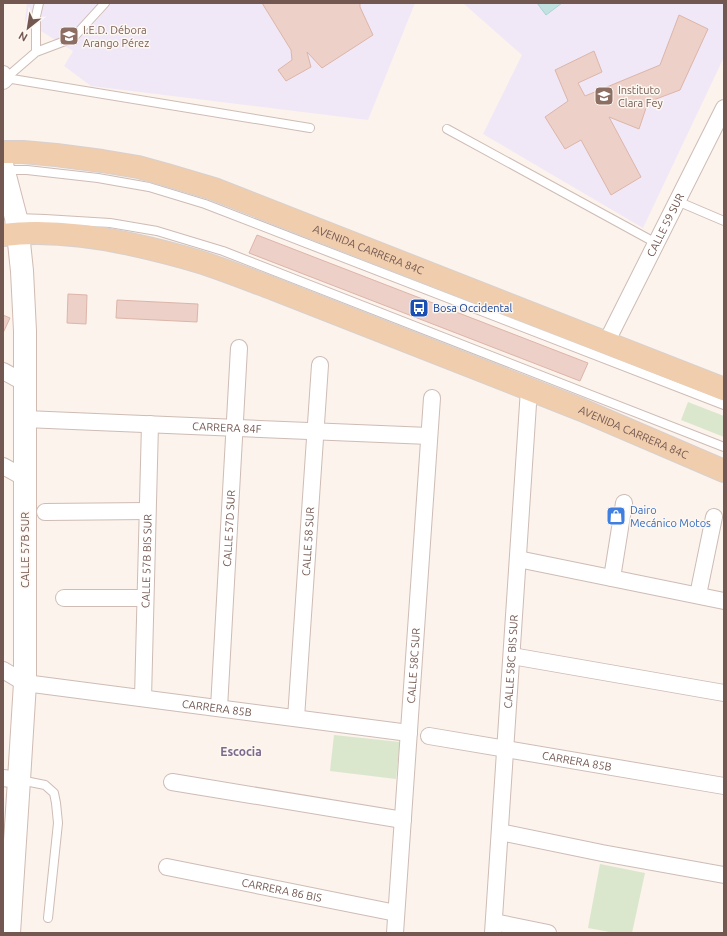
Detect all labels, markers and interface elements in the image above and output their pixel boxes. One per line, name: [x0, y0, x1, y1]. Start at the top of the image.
north arrow: [8, 8, 48, 48]
place label: I.E.D. Débora Arango Pérez: [83, 24, 149, 49]
school or university icon: I.E.D. Débora Arango Pérez: [58, 25, 80, 47]
text: N: [16, 29, 30, 44]
place label: Instituto Clara Fey: [618, 84, 663, 109]
school or university icon: Instituto Clara Fey: [593, 85, 615, 107]
street label: CALLE 59 SUR: [644, 191, 686, 259]
street label: AVENIDA CARRERA 84C: [311, 222, 426, 277]
bus stop icon: Bosa Occidental: [408, 297, 430, 319]
place label: Bosa Occidental: [433, 302, 513, 314]
street label: AVENIDA CARRERA 84C: [577, 403, 690, 461]
street label: CARRERA 84F: [192, 420, 262, 435]
street label: CALLE 57D SUR: [221, 489, 237, 567]
place label: Dairo Mecánico Motos: [630, 504, 711, 529]
shop icon: Dairo Mecánico Motos: [605, 505, 627, 527]
street label: CALLE 58 SUR: [300, 506, 316, 576]
street label: CALLE 57B SUR: [19, 512, 31, 588]
street label: CALLE 57B BIS SUR: [139, 514, 154, 608]
street label: CALLE 58C BIS SUR: [502, 614, 520, 709]
street label: CALLE 58C SUR: [405, 627, 422, 704]
street label: CARRERA 85B: [181, 697, 253, 718]
district label: Escocia: [220, 745, 262, 758]
street label: CARRERA 85B: [541, 749, 613, 773]
street label: CARRERA 86 BIS: [241, 876, 323, 904]

